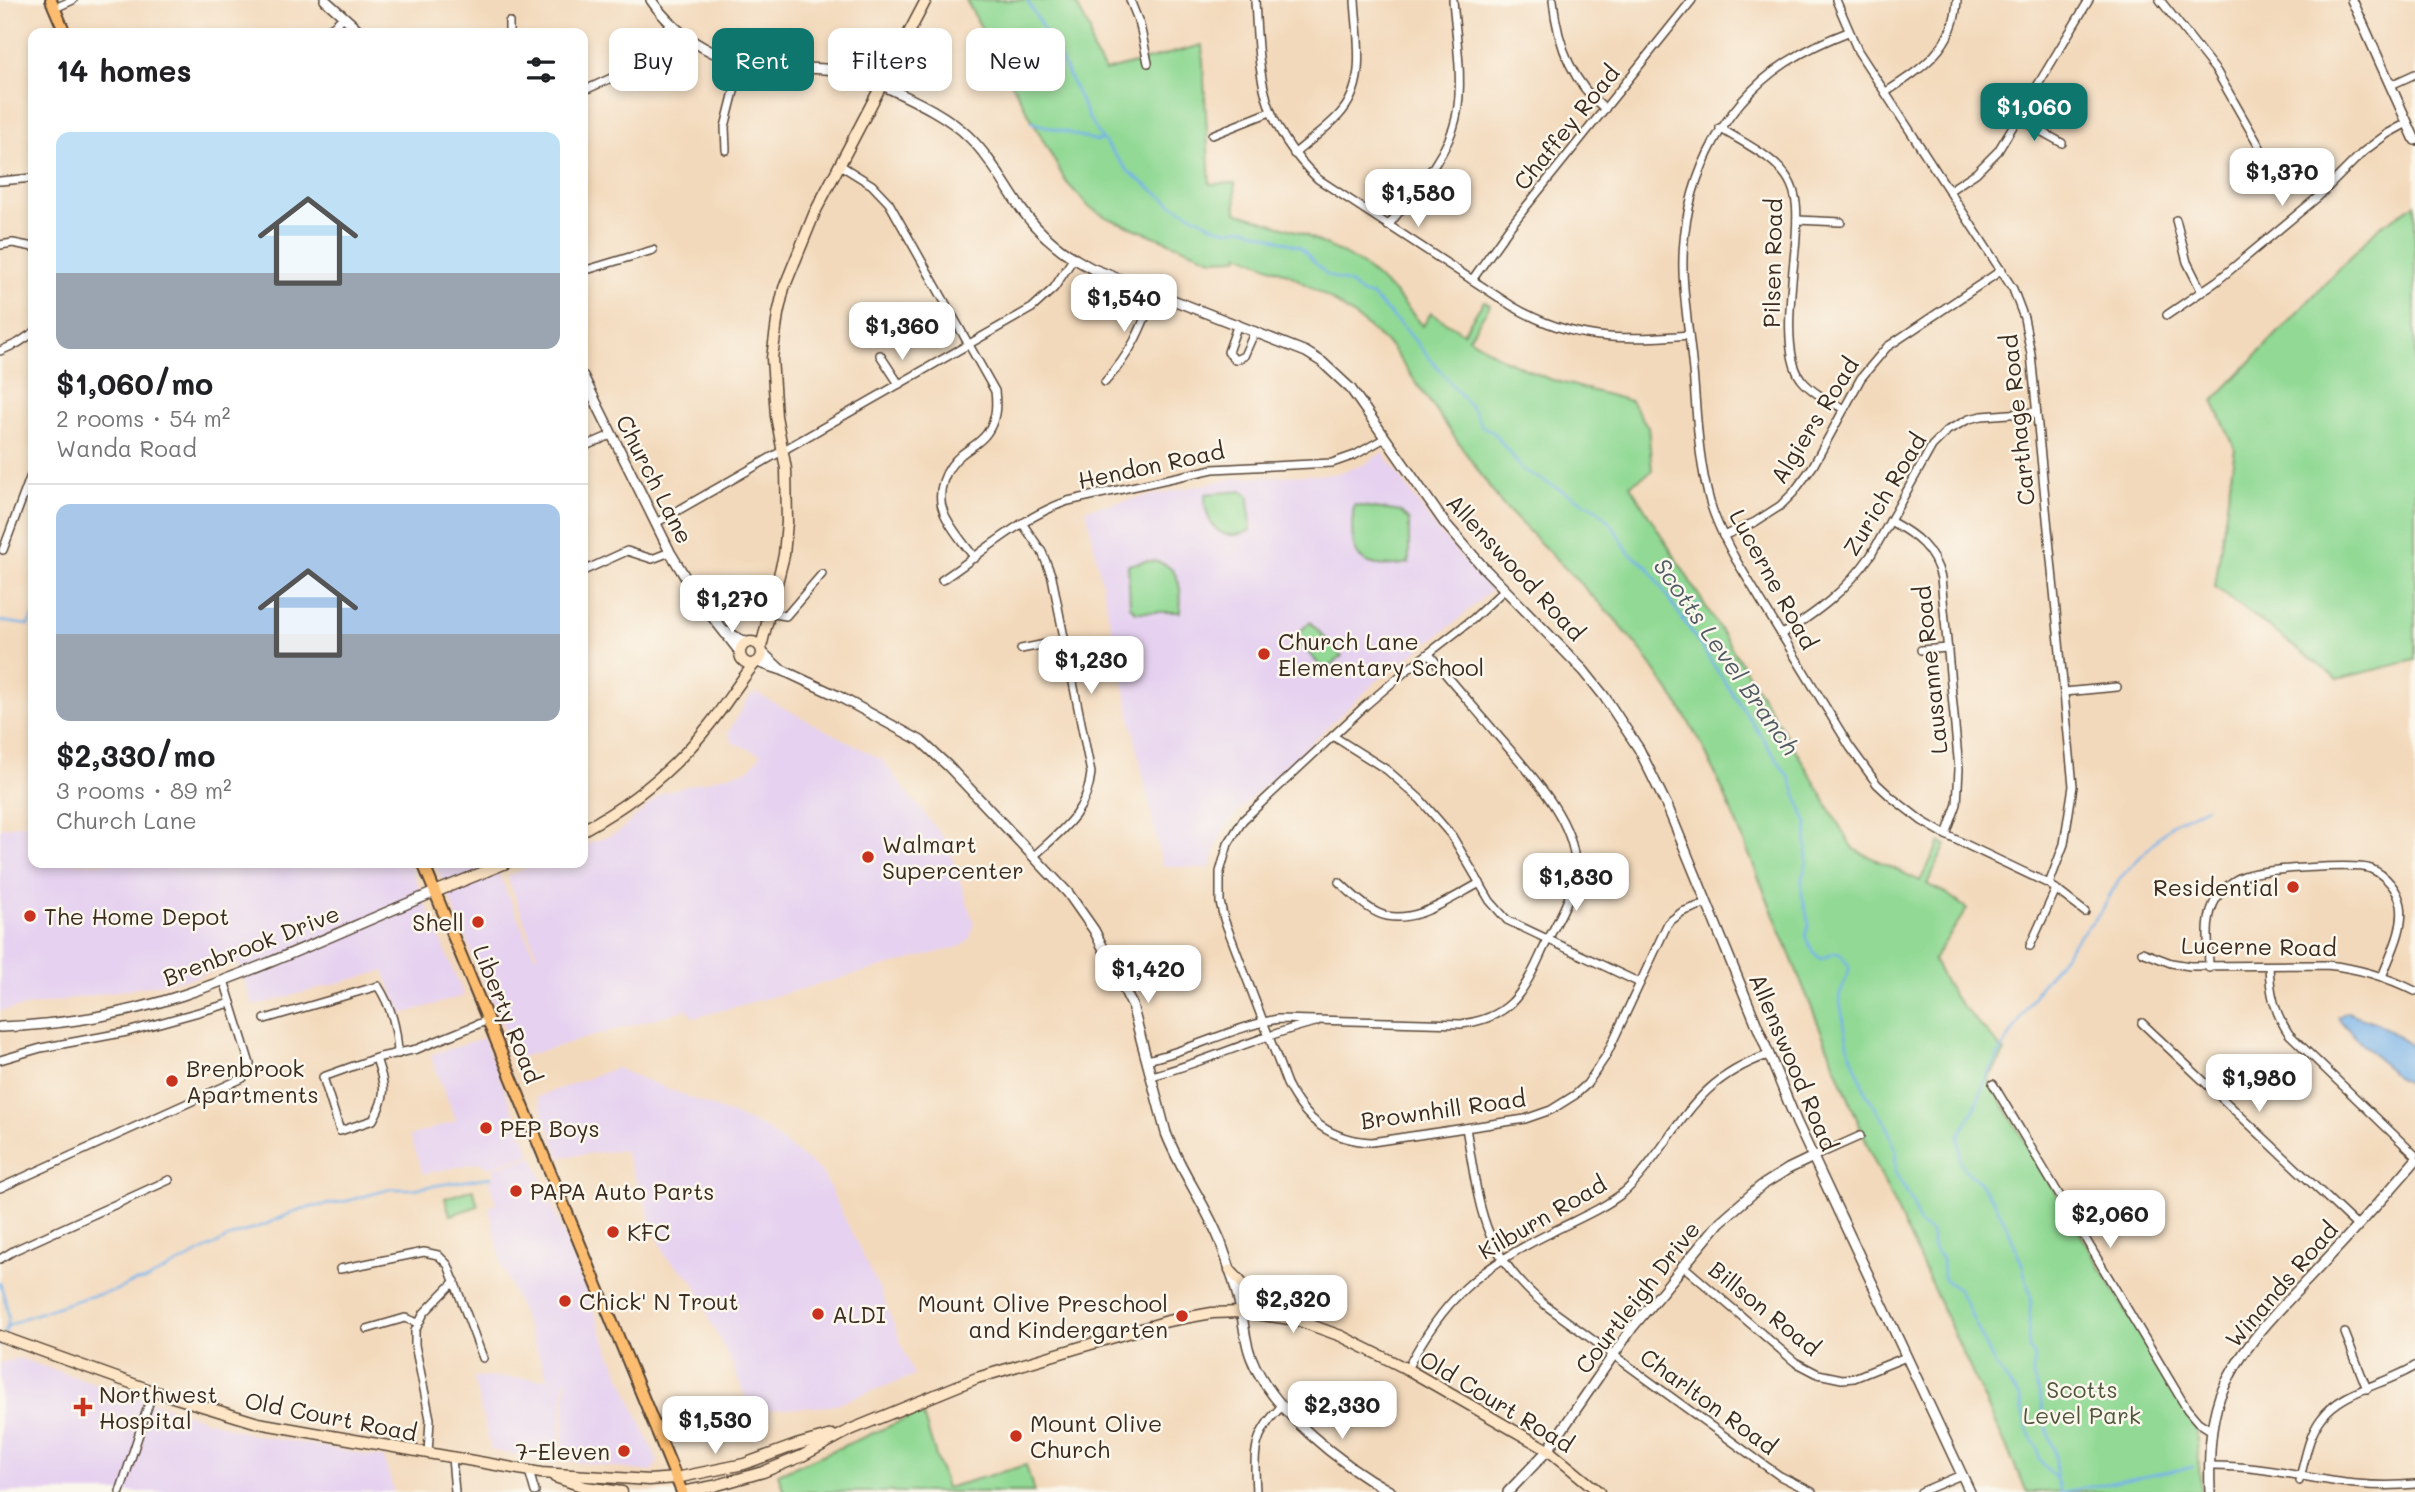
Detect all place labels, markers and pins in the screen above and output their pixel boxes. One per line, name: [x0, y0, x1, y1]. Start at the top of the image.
pin: $1,060: [1977, 83, 2091, 143]
pin: $1,370: [2225, 148, 2339, 208]
pin: $1,580: [1361, 170, 1475, 229]
pin: $1,540: [1067, 274, 1181, 334]
pin: $1,360: [845, 302, 959, 362]
pin: $1,270: [675, 576, 789, 635]
place label: Church Lane Elementary School: [1278, 626, 1484, 682]
pin: $1,230: [1034, 636, 1148, 696]
marker: Church Lane Elementary School: [1256, 646, 1272, 662]
place label: Walmart Supercenter: [882, 829, 1024, 885]
marker: Walmart Supercenter: [860, 849, 876, 865]
pin: $1,830: [1519, 853, 1633, 913]
place label: Residential: [2153, 872, 2279, 902]
marker: Residential: [2285, 879, 2301, 895]
place label: The Home Depot: [44, 901, 229, 931]
place label: Shell: [412, 907, 464, 937]
marker: The Home Depot: [22, 908, 38, 924]
marker: Shell: [470, 914, 486, 930]
pin: $1,420: [1091, 946, 1205, 1005]
place label: Brenbrook Apartments: [186, 1053, 319, 1109]
pin: $1,980: [2202, 1054, 2316, 1114]
marker: Brenbrook Apartments: [164, 1073, 180, 1089]
place label: PEP Boys: [500, 1113, 600, 1143]
marker: PEP Boys: [478, 1120, 494, 1136]
place label: PAPA Auto Parts: [530, 1176, 714, 1206]
marker: PAPA Auto Parts: [508, 1183, 524, 1199]
pin: $2,060: [2053, 1190, 2167, 1250]
place label: KFC: [627, 1217, 670, 1247]
marker: KFC: [605, 1224, 621, 1240]
pin: $2,320: [1236, 1276, 1350, 1335]
place label: Chick' N Trout: [579, 1286, 739, 1316]
place label: Mount Olive Preschool and Kindergarten: [918, 1288, 1168, 1344]
marker: Chick' N Trout: [557, 1293, 573, 1309]
place label: ALDI: [832, 1299, 886, 1329]
marker: ALDI: [810, 1306, 826, 1322]
marker: Mount Olive Preschool and Kindergarten: [1174, 1308, 1190, 1324]
place label: Northwest Hospital: [99, 1379, 218, 1435]
pin: $2,330: [1285, 1382, 1399, 1441]
pin: $1,530: [658, 1396, 772, 1456]
marker: Northwest Hospital: [73, 1397, 93, 1417]
place label: Mount Olive Church: [1030, 1408, 1162, 1464]
marker: Mount Olive Church: [1008, 1428, 1024, 1444]
place label: 7-Eleven: [515, 1436, 610, 1466]
marker: 7-Eleven: [616, 1443, 632, 1459]

